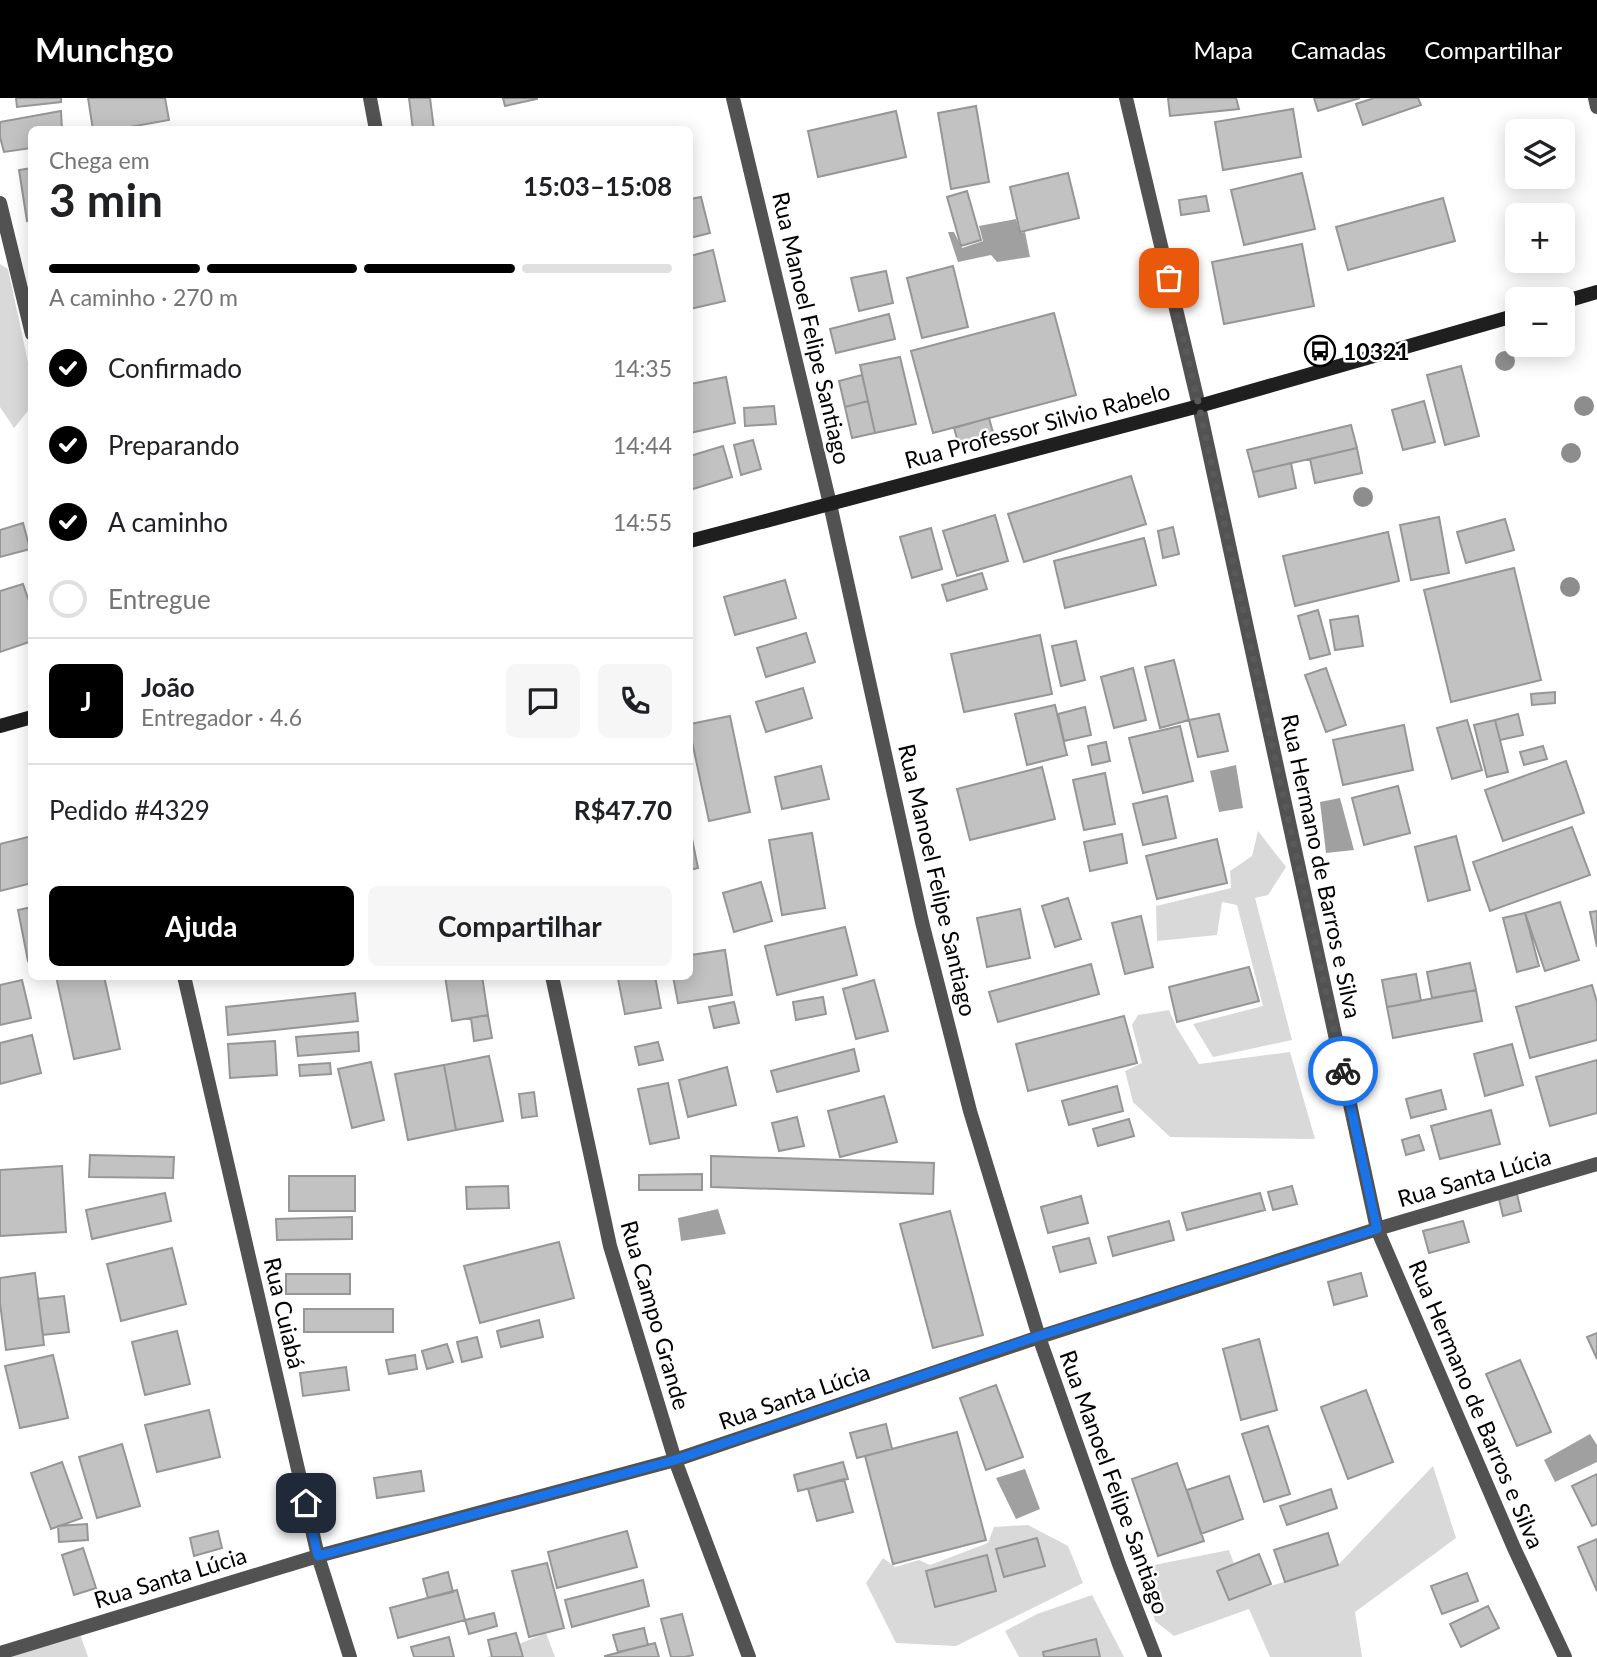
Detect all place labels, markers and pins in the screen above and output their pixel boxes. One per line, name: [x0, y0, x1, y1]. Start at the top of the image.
pin: [1139, 248, 1199, 308]
bus stop icon: 10321: [1303, 334, 1337, 368]
place label: 10321: [1343, 337, 1410, 365]
pin: [276, 1473, 336, 1533]

